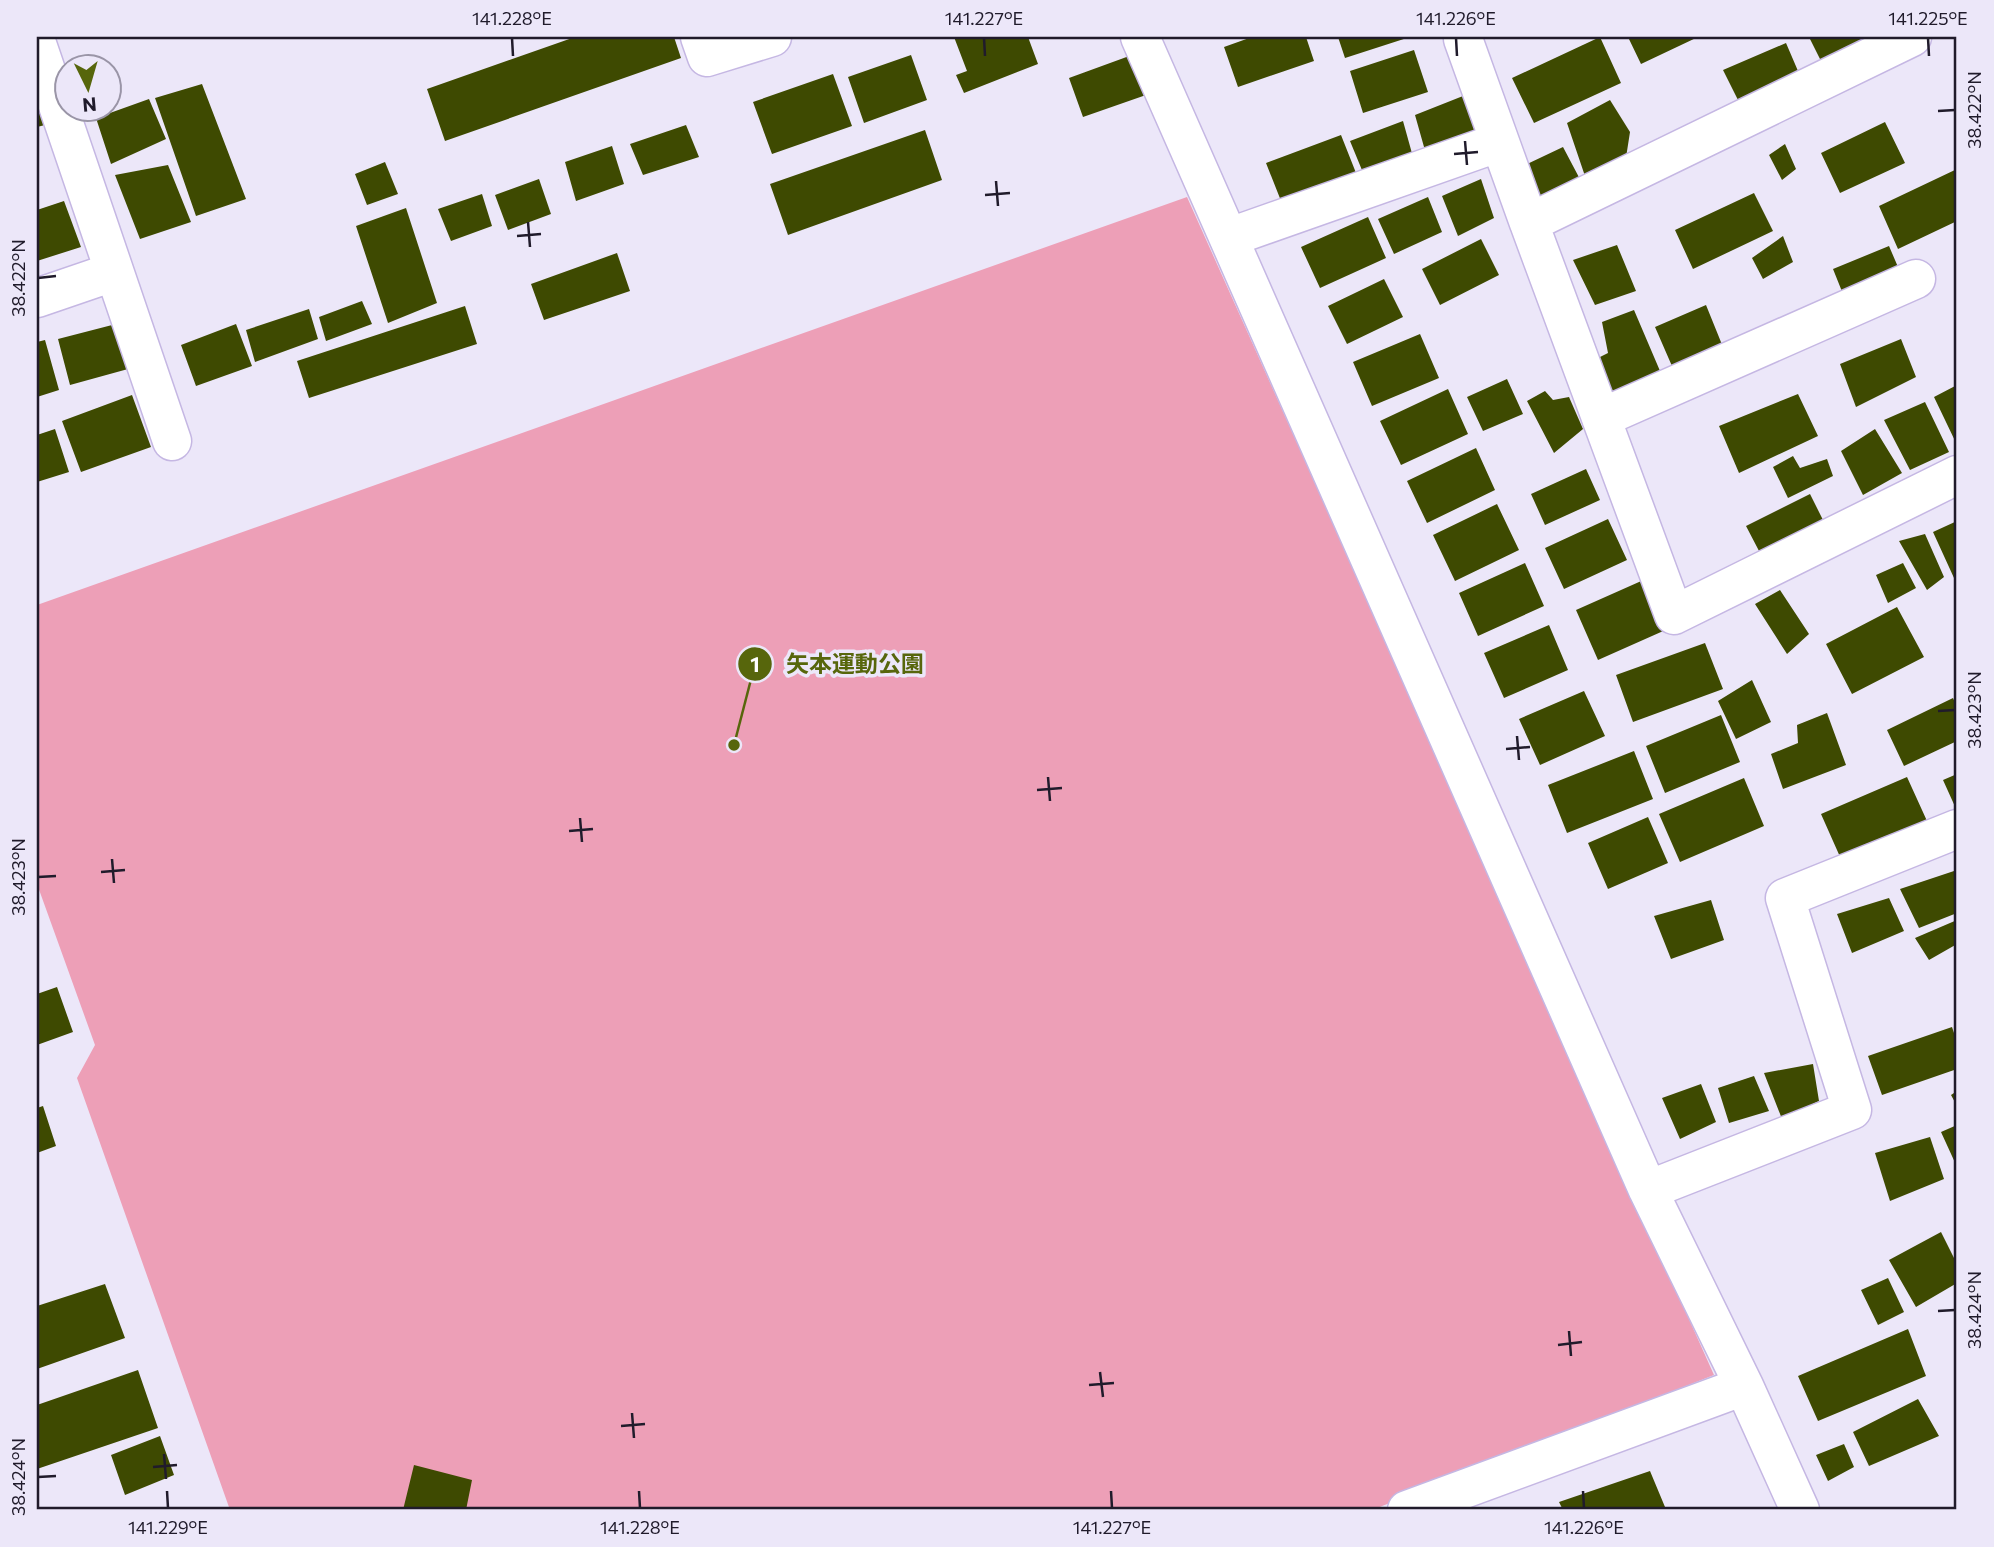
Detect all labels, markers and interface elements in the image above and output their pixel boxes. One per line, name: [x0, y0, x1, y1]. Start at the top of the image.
text: 141.228°E: [472, 7, 552, 29]
text: 141.227°E: [945, 7, 1023, 29]
text: 141.226°E: [1416, 7, 1496, 29]
text: 141.225°E: [1888, 7, 1968, 29]
north arrow: [52, 52, 122, 122]
text: 38.422°N: [1963, 71, 1985, 149]
text: N: [81, 93, 98, 118]
text: 38.422°N: [7, 239, 29, 317]
callout: 矢本運動公園: [737, 642, 938, 686]
text: 矢本運動公園: [786, 649, 924, 677]
text: 1: [750, 651, 760, 676]
text: 38.423°N: [1963, 671, 1985, 749]
text: 38.423°N: [7, 838, 29, 916]
text: 38.424°N: [1963, 1271, 1985, 1349]
text: 38.424°N: [7, 1438, 29, 1516]
text: 141.229°E: [128, 1516, 208, 1538]
text: 141.228°E: [600, 1516, 680, 1538]
text: 141.227°E: [1073, 1516, 1151, 1538]
text: 141.226°E: [1544, 1516, 1624, 1538]

